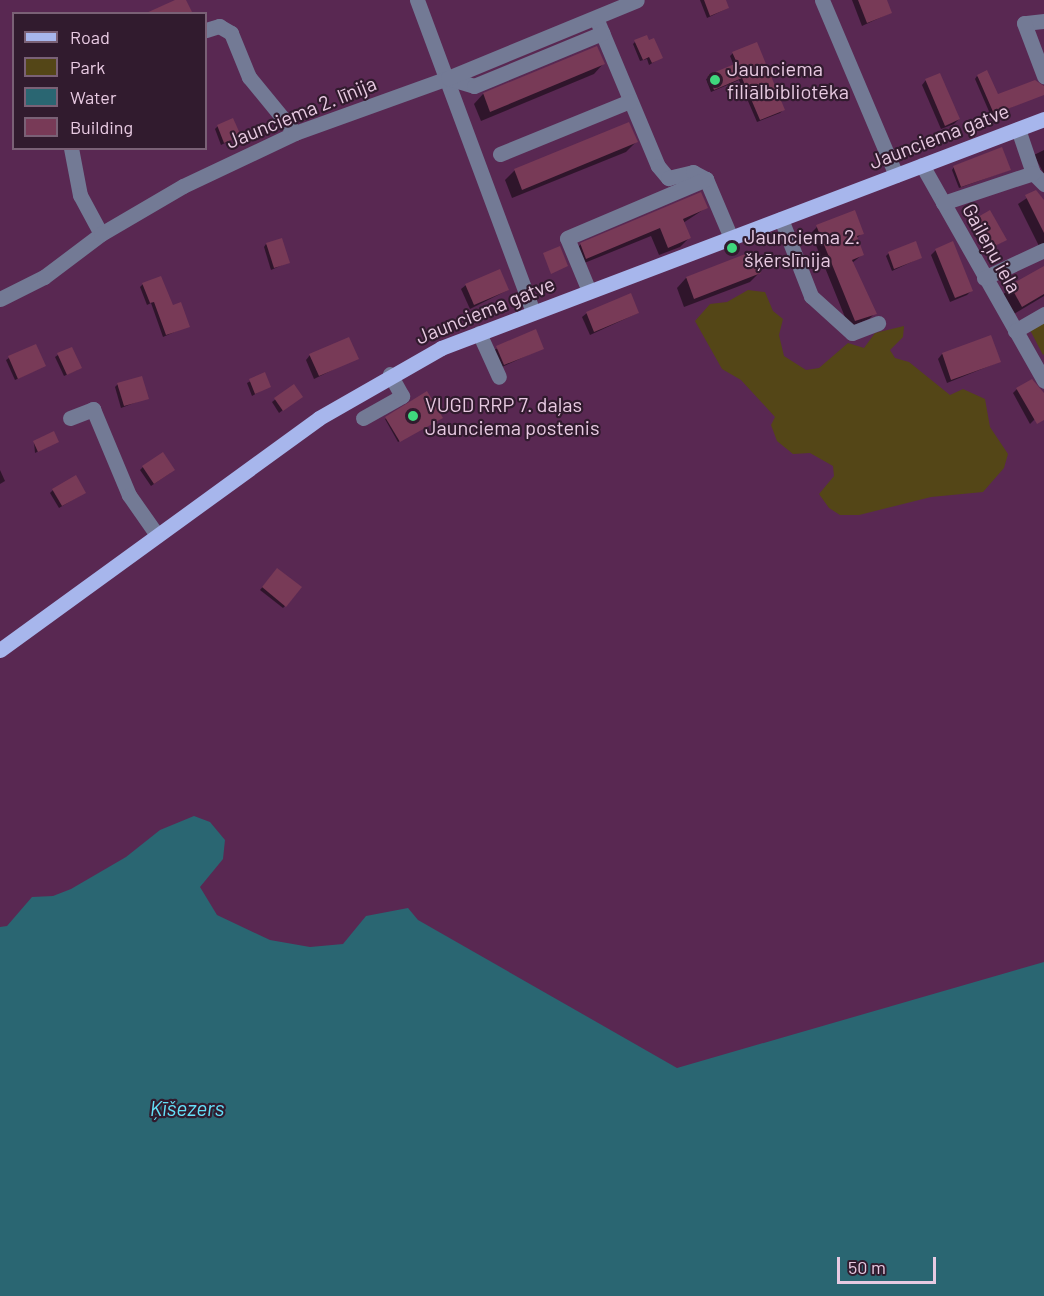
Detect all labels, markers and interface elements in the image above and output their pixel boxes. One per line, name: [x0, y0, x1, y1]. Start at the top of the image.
legend: [12, 12, 207, 150]
text: Road: [70, 26, 110, 48]
text: Park: [70, 56, 105, 78]
place label: Jaunciema filiālbibliotēka: [727, 56, 849, 103]
street label: Jaunciema 2. līnija: [222, 71, 380, 153]
marker: Jaunciema filiālbibliotēka: [708, 73, 722, 87]
text: Water: [70, 86, 117, 108]
street label: Jaunciema gatve: [866, 98, 1012, 174]
text: Building: [70, 116, 133, 138]
street label: Gaileņu iela: [958, 199, 1026, 297]
place label: Jaunciema 2. šķērslīnija: [744, 225, 860, 272]
marker: Jaunciema 2. šķērslīnija: [725, 241, 739, 255]
street label: Jaunciema gatve: [412, 271, 558, 349]
place label: VUGD RRP 7. daļas Jaunciema postenis: [425, 392, 600, 439]
marker: VUGD RRP 7. daļas Jaunciema postenis: [406, 409, 420, 423]
water label: Ķīšezers: [150, 1095, 224, 1121]
scale bar: [840, 1245, 939, 1283]
text: 50 m: [848, 1256, 886, 1278]

